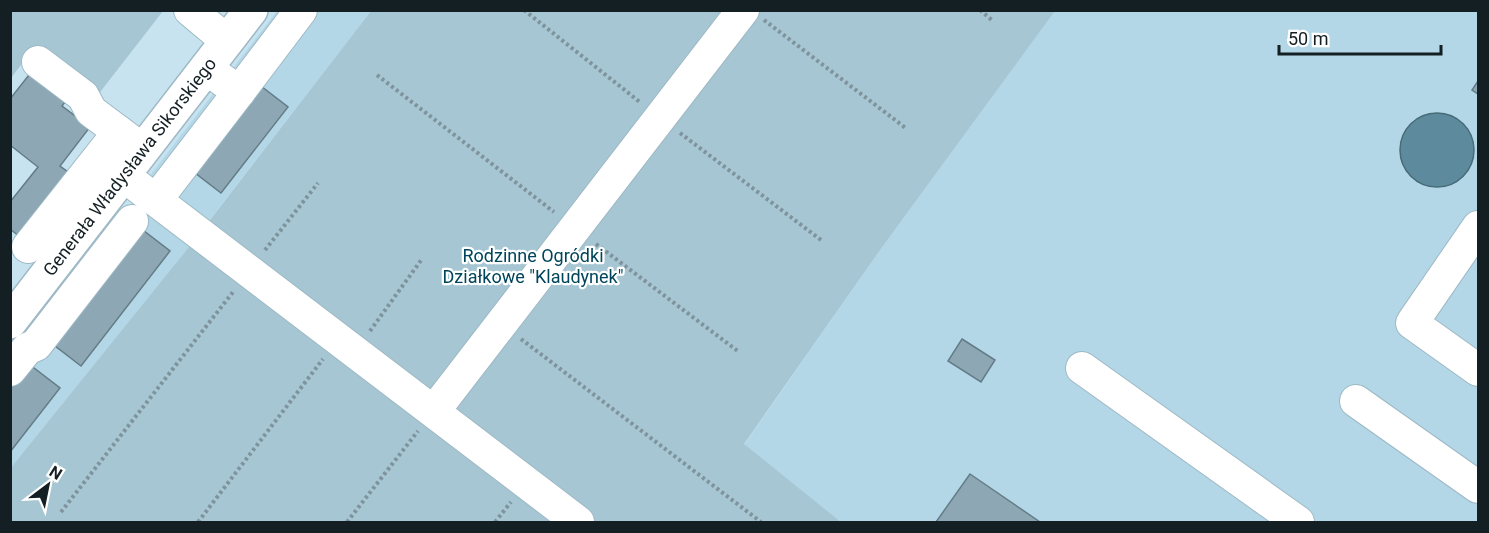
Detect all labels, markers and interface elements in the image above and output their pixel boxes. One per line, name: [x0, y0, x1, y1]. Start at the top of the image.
scale bar: [1279, 18, 1441, 56]
text: 50 m: [1288, 28, 1328, 49]
street label: Generała Władysława Sikorskiego: [38, 53, 220, 280]
park label: Rodzinne Ogródki Działkowe "Klaudynek": [443, 245, 623, 287]
north arrow: [18, 455, 78, 515]
text: N: [46, 462, 66, 484]

